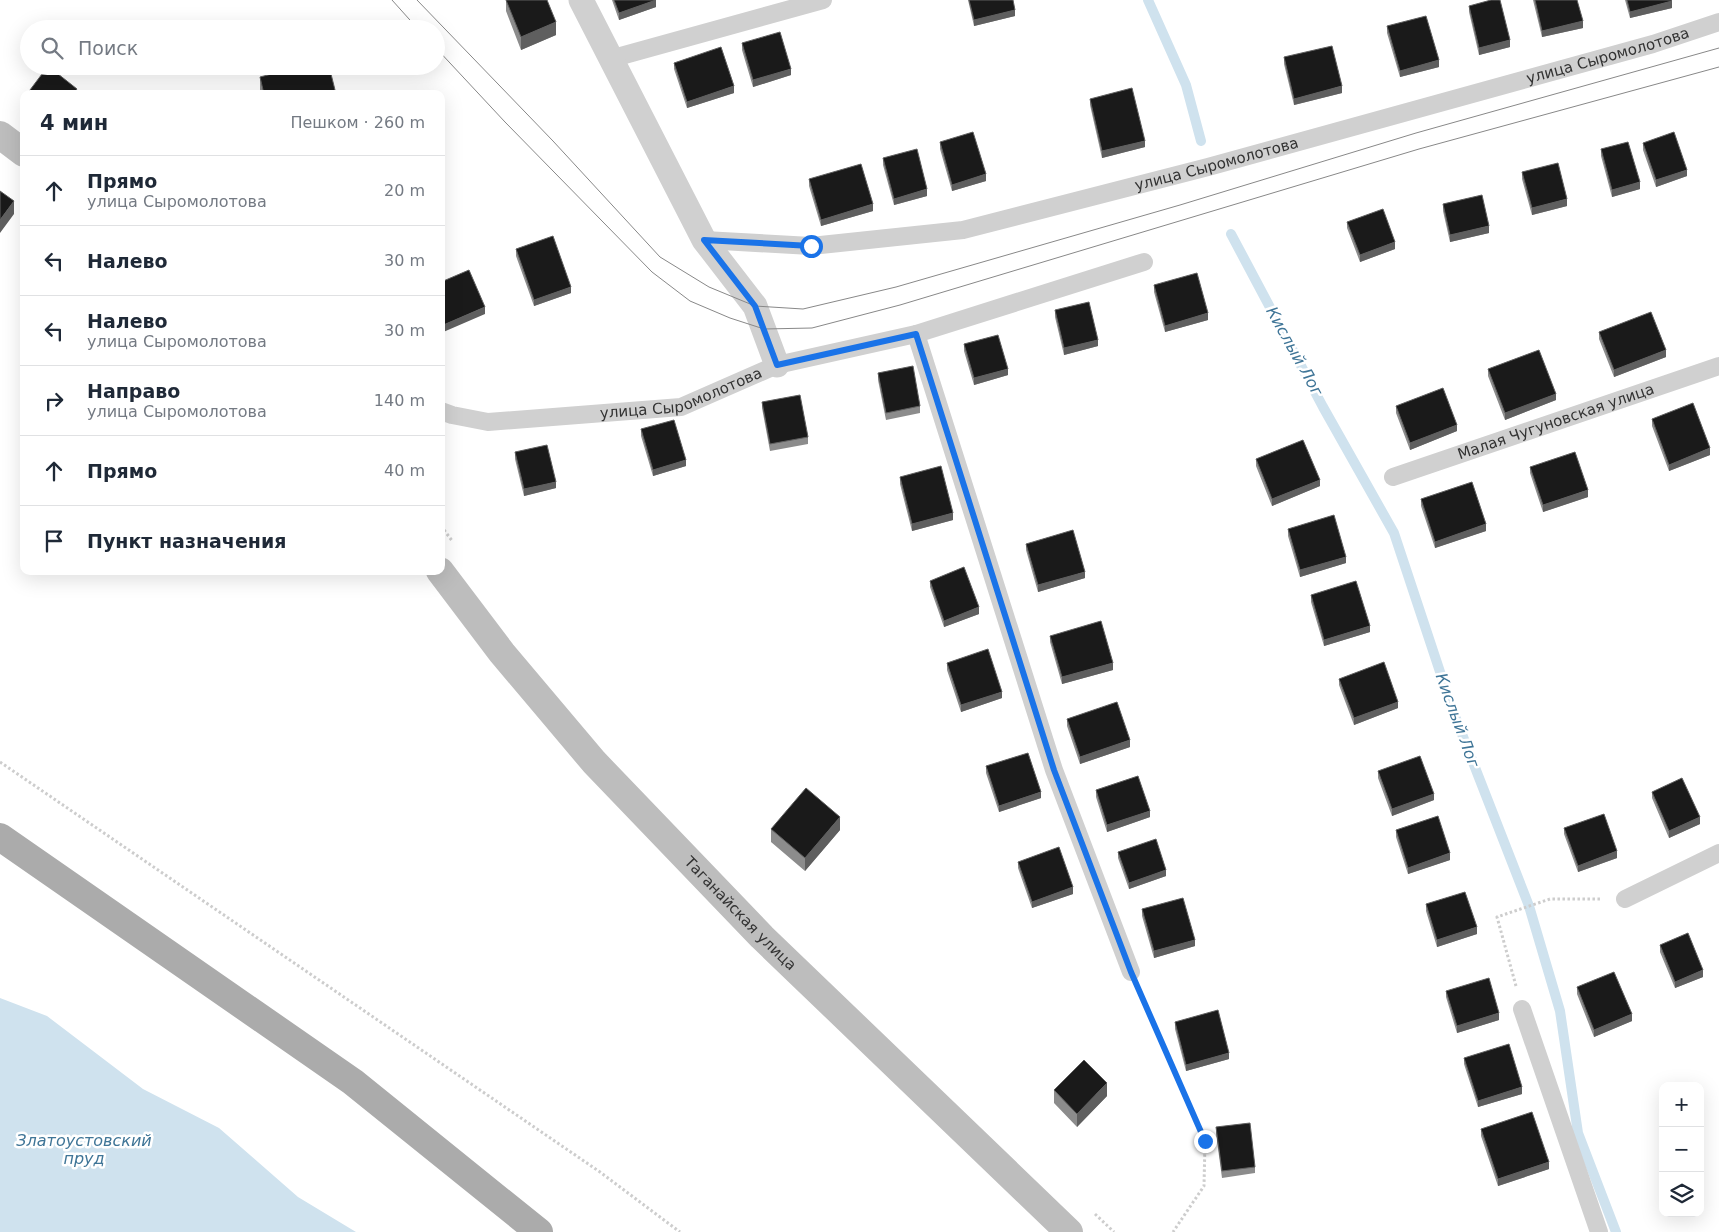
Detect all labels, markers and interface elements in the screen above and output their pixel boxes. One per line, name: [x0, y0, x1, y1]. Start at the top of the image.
search box: [20, 20, 445, 75]
street label: улица Сыромолотова: [1524, 24, 1692, 88]
icon: search: [38, 34, 66, 62]
text: Поиск: [78, 37, 138, 59]
text: 4 мин: [40, 111, 108, 135]
text: Пешком · 260 m: [290, 113, 425, 132]
street label: улица Сыромолотова: [1133, 133, 1300, 194]
text: Прямо: [87, 170, 157, 192]
icon: ahead: [40, 177, 68, 205]
text: 20 m: [384, 181, 425, 200]
text: улица Сыромолотова: [87, 192, 267, 211]
route start: [800, 235, 823, 258]
icon: left: [40, 247, 68, 275]
text: Налево: [87, 250, 168, 272]
text: 30 m: [384, 251, 425, 270]
water label: Кислый Лог: [1262, 303, 1327, 400]
text: Налево: [87, 310, 168, 332]
icon: left: [40, 317, 68, 345]
text: 30 m: [384, 321, 425, 340]
text: улица Сыромолотова: [87, 332, 267, 351]
street label: улица Сыромолотова: [599, 364, 765, 422]
text: Направо: [87, 380, 180, 402]
street label: Малая Чугуновская улица: [1455, 380, 1656, 463]
icon: right: [40, 387, 68, 415]
text: 140 m: [374, 391, 425, 410]
text: улица Сыромолотова: [87, 402, 267, 421]
icon: ahead: [40, 457, 68, 485]
text: Прямо: [87, 460, 157, 482]
text: 40 m: [384, 461, 425, 480]
icon: arrive: [40, 527, 68, 555]
text: Пункт назначения: [87, 530, 286, 552]
water label: Кислый Лог: [1432, 670, 1484, 771]
street label: Таганайская улица: [680, 852, 800, 974]
map controls: [1659, 1082, 1704, 1217]
button: +: [1659, 1082, 1704, 1127]
button: −: [1659, 1127, 1704, 1172]
route end: [1194, 1130, 1217, 1153]
water label: Златоустовский пруд: [16, 1131, 152, 1168]
button: layers: [1659, 1172, 1704, 1217]

